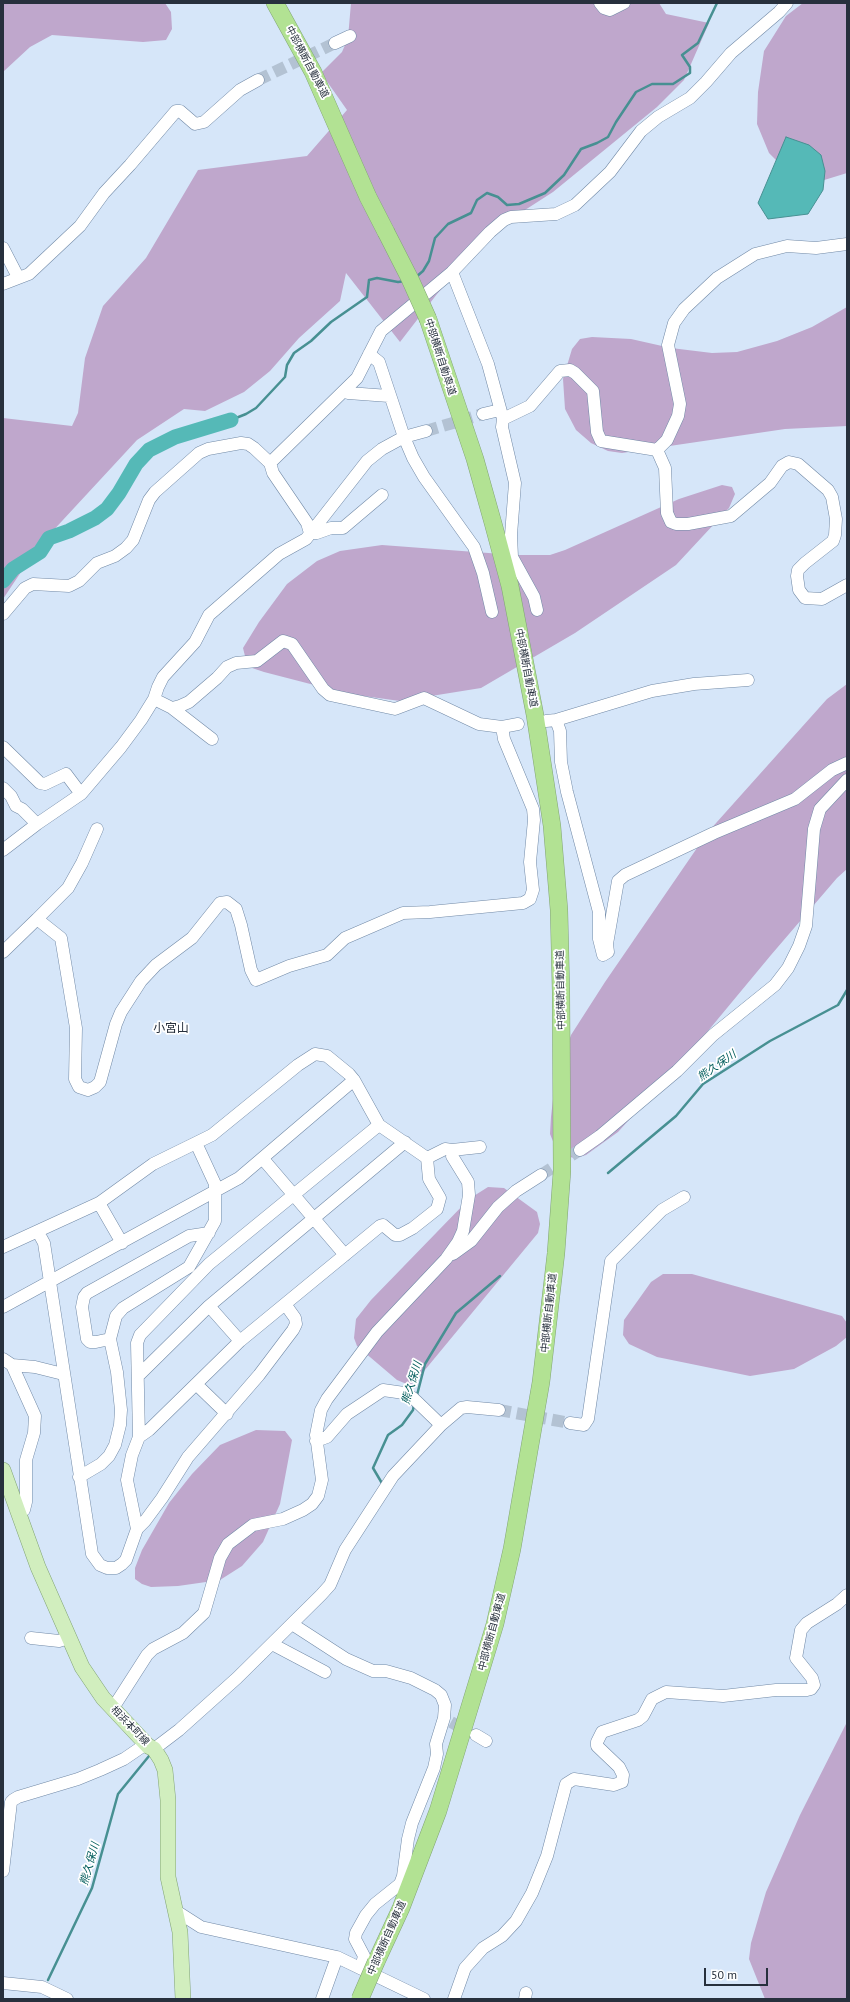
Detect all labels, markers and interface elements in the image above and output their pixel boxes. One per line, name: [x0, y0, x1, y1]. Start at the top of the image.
street label: 中部横断自動車道: [283, 24, 331, 100]
street label: 中部横断自動車道: [422, 317, 458, 397]
street label: 中部横断自動車道: [512, 628, 540, 708]
street label: 中部横断自動車道: [554, 950, 568, 1030]
district label: 小宮山: [153, 1022, 189, 1036]
water label: 熊久保川: [695, 1048, 739, 1084]
street label: 中部横断自動車道: [539, 1273, 559, 1353]
water label: 熊久保川: [399, 1360, 425, 1406]
street label: 中部横断自動車道: [476, 1592, 508, 1672]
street label: 相浜本町線: [108, 1704, 152, 1748]
water label: 熊久保川: [78, 1841, 102, 1887]
street label: 中部横断自動車道: [365, 1899, 409, 1977]
scale bar: [706, 1960, 770, 1986]
text: 50 m: [711, 1967, 737, 1982]

